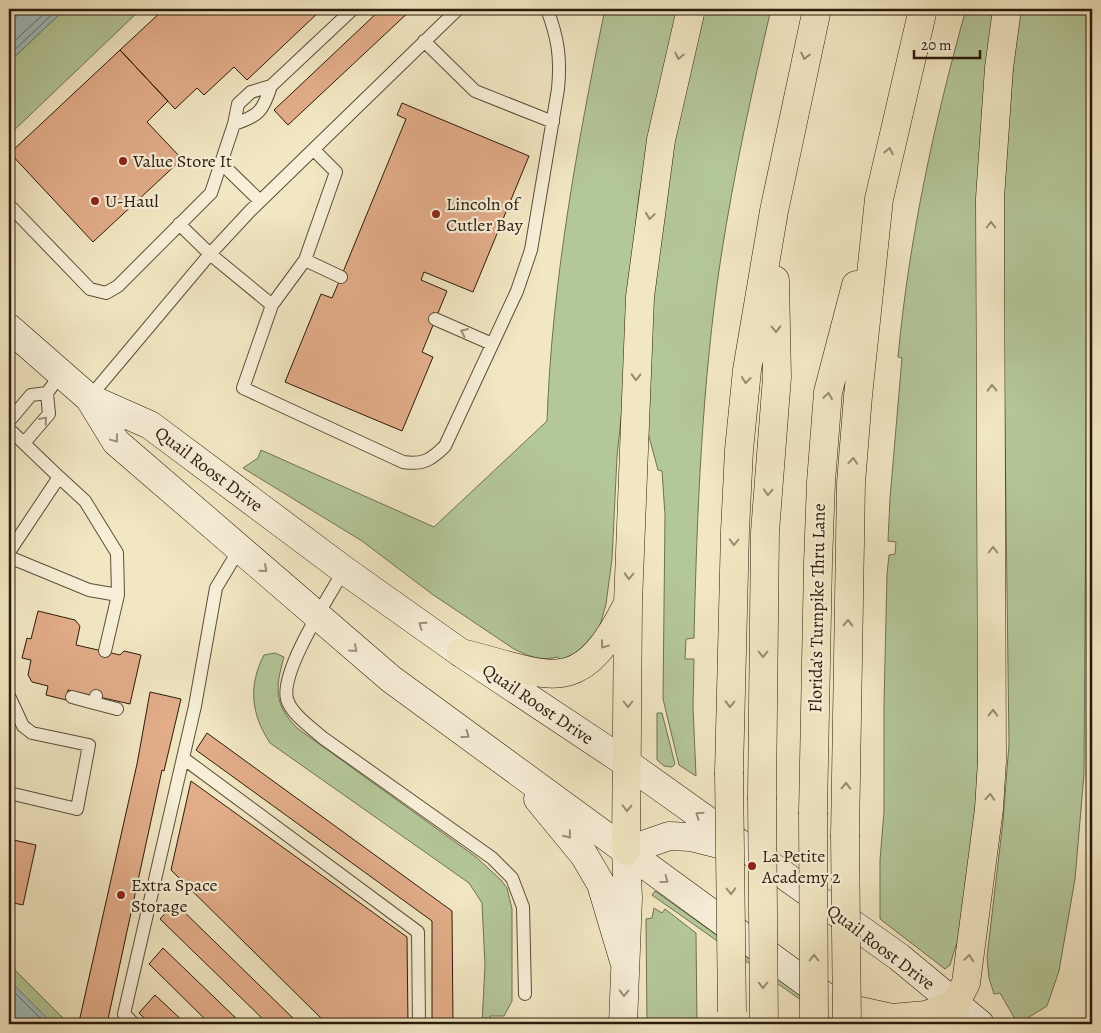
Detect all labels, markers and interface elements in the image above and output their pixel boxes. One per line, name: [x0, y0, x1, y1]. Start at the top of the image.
scale bar: [914, 28, 980, 60]
text: 20 m: [921, 35, 952, 55]
one-way arrow: [674, 51, 685, 60]
one-way arrow: [800, 52, 811, 61]
one-way arrow: [884, 146, 894, 155]
place label: Value Store It: [132, 149, 232, 173]
marker: Value Store It: [117, 155, 129, 167]
place label: U-Haul: [105, 189, 159, 213]
place label: Lincoln of Cutler Bay: [446, 192, 524, 237]
marker: U-Haul: [89, 195, 101, 207]
marker: Lincoln of Cutler Bay: [430, 208, 442, 220]
one-way arrow: [645, 211, 655, 220]
one-way arrow: [986, 221, 996, 229]
one-way arrow: [771, 326, 781, 334]
one-way arrow: [460, 327, 469, 338]
one-way arrow: [631, 374, 642, 382]
one-way arrow: [741, 376, 752, 384]
one-way arrow: [987, 383, 997, 391]
one-way arrow: [822, 392, 833, 400]
one-way arrow: [38, 417, 47, 426]
street label: Quail Roost Drive: [150, 421, 268, 517]
one-way arrow: [110, 433, 118, 442]
one-way arrow: [847, 457, 858, 465]
one-way arrow: [762, 488, 773, 496]
street label: Florida's Turnpike Thru Lane: [803, 503, 831, 713]
one-way arrow: [729, 538, 740, 546]
one-way arrow: [988, 546, 998, 554]
one-way arrow: [258, 563, 267, 572]
one-way arrow: [624, 573, 634, 581]
one-way arrow: [842, 619, 853, 627]
one-way arrow: [418, 622, 427, 631]
one-way arrow: [601, 639, 609, 648]
one-way arrow: [349, 643, 358, 652]
one-way arrow: [758, 650, 768, 658]
street label: Quail Roost Drive: [478, 658, 598, 750]
one-way arrow: [725, 700, 735, 708]
one-way arrow: [623, 701, 633, 709]
one-way arrow: [988, 708, 999, 716]
one-way arrow: [460, 729, 470, 738]
one-way arrow: [841, 782, 851, 790]
one-way arrow: [984, 793, 995, 801]
one-way arrow: [622, 804, 632, 812]
one-way arrow: [696, 812, 705, 821]
one-way arrow: [562, 829, 570, 838]
place label: La Petite Academy 2: [761, 844, 841, 889]
marker: La Petite Academy 2: [746, 860, 758, 872]
place label: Extra Space Storage: [131, 873, 218, 918]
one-way arrow: [660, 873, 669, 883]
one-way arrow: [725, 887, 736, 895]
marker: Extra Space Storage: [115, 889, 127, 901]
street label: Quail Roost Drive: [822, 899, 940, 995]
one-way arrow: [809, 954, 819, 962]
one-way arrow: [963, 954, 974, 962]
one-way arrow: [758, 982, 768, 990]
one-way arrow: [619, 989, 629, 997]

